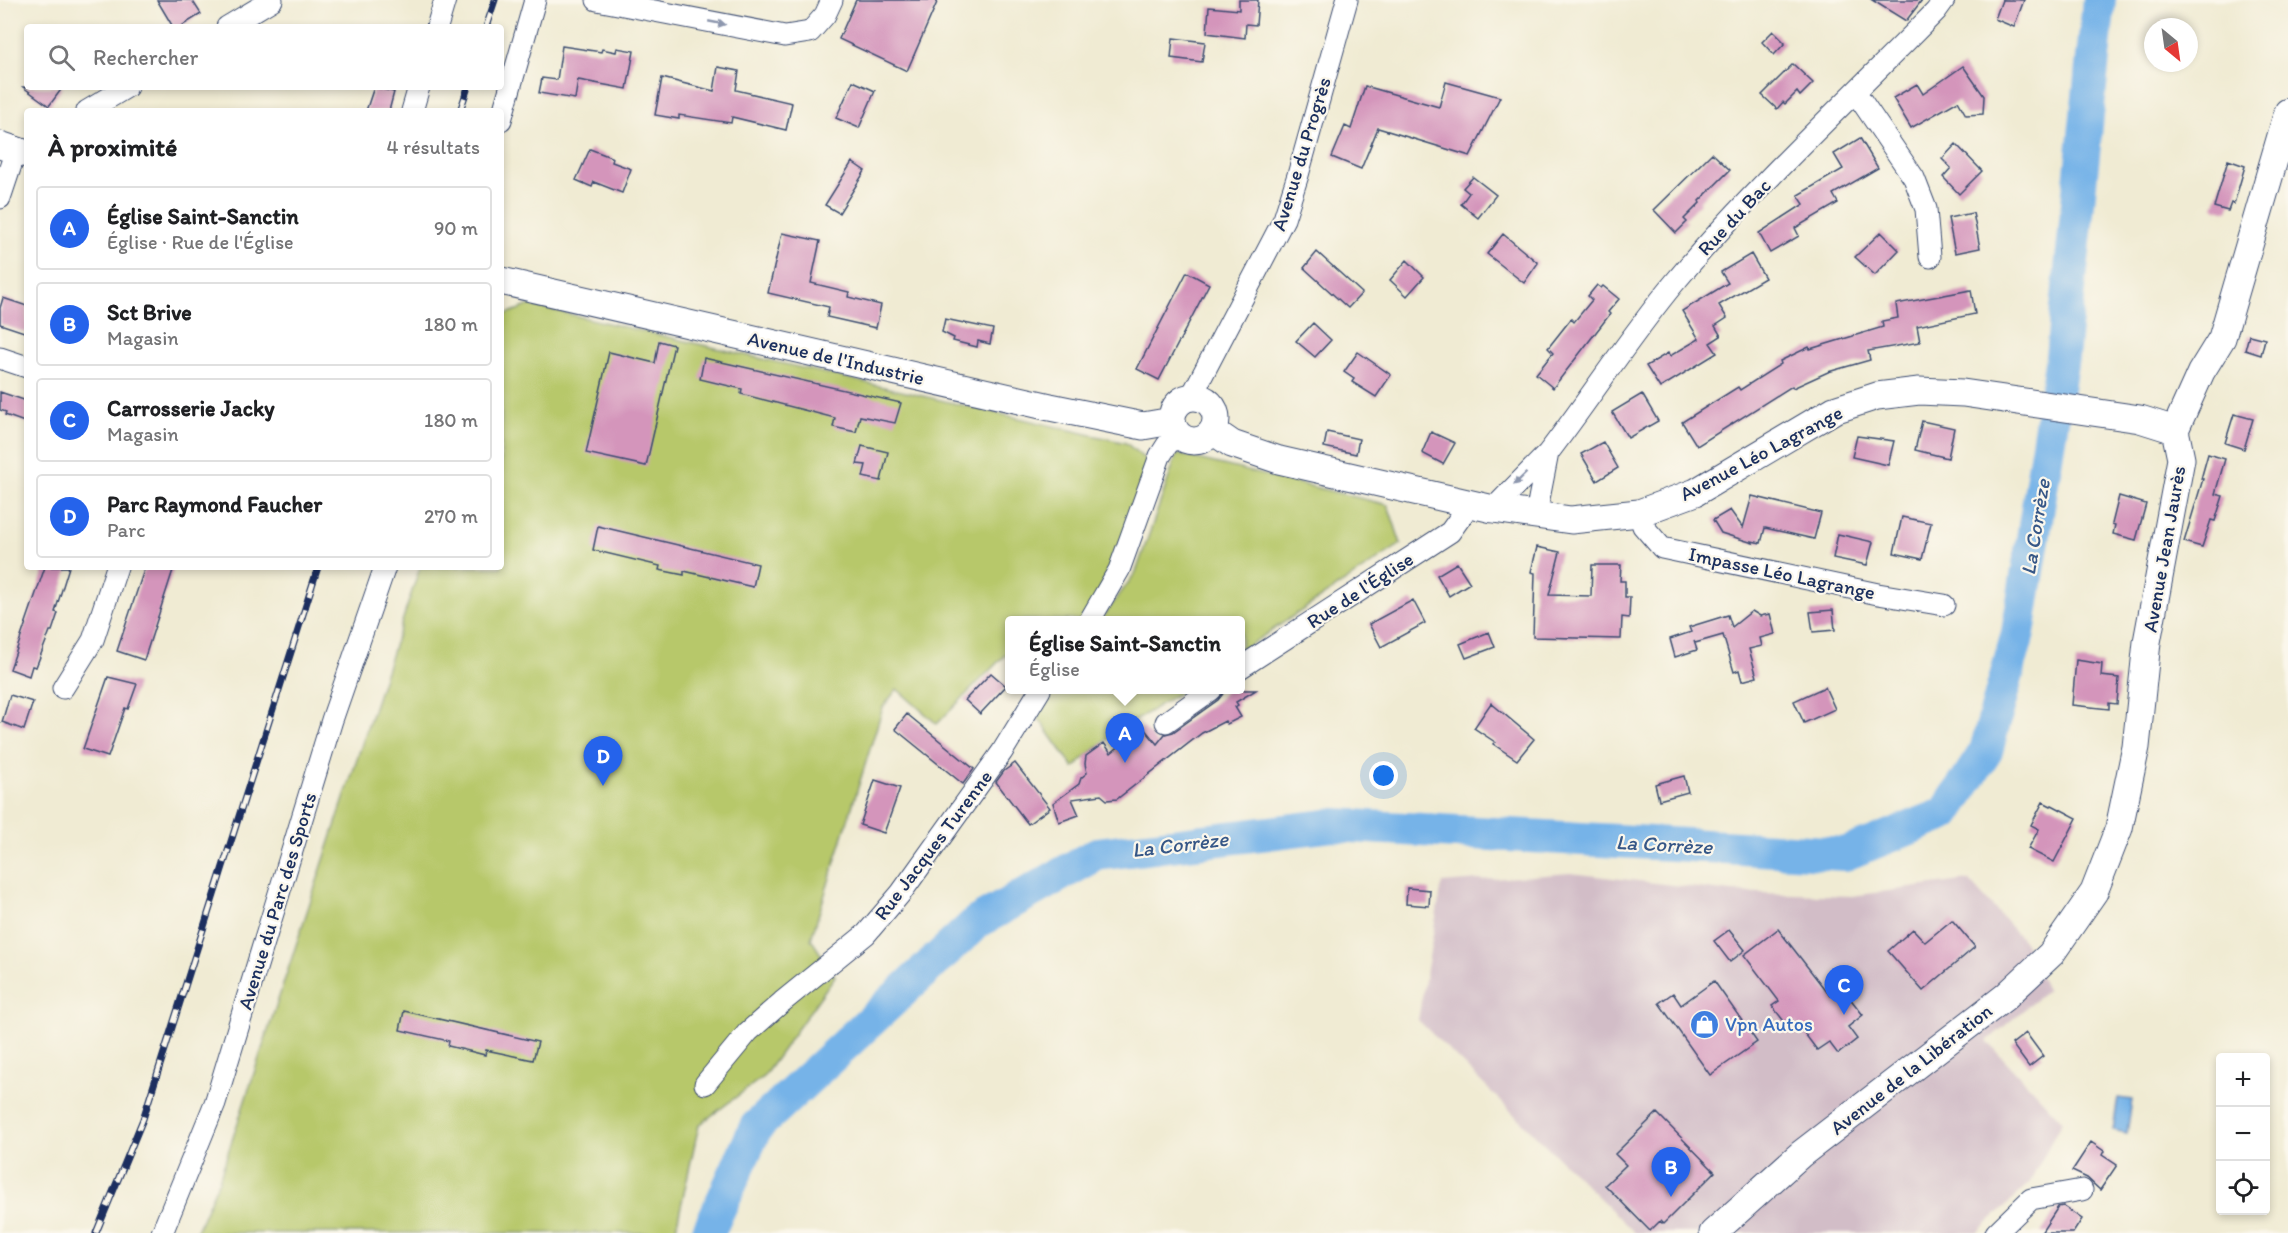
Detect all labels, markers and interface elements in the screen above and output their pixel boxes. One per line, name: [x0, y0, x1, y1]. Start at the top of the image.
north arrow: [2144, 18, 2198, 72]
one-way arrow: [707, 19, 726, 28]
search box: [24, 24, 504, 90]
icon: search: [45, 41, 78, 74]
text: Rechercher: [93, 44, 198, 71]
street label: Avenue du Progrès: [1266, 74, 1336, 234]
text: À proximité: [48, 131, 177, 163]
text: 4 résultats: [387, 135, 480, 159]
street label: Rue du Bac: [1692, 174, 1776, 260]
text: Église Saint-Sanctin: [107, 203, 299, 230]
text: A: [63, 216, 76, 240]
text: 90 m: [434, 216, 478, 240]
text: Église · Rue de l'Église: [107, 230, 294, 254]
text: Sct Brive: [107, 299, 192, 326]
text: B: [63, 312, 76, 336]
text: 180 m: [424, 312, 478, 336]
text: Magasin: [107, 326, 179, 350]
street label: Avenue de l'Industrie: [745, 326, 927, 390]
text: Carrosserie Jacky: [107, 395, 275, 422]
street label: Avenue Léo Lagrange: [1676, 400, 1846, 506]
text: C: [63, 408, 76, 432]
text: 180 m: [424, 408, 478, 432]
text: Magasin: [107, 422, 179, 446]
street label: Avenue Jean Jaurès: [2138, 464, 2190, 634]
one-way arrow: [1513, 472, 1528, 486]
water label: La Corrèze: [2015, 476, 2055, 577]
text: Parc Raymond Faucher: [107, 491, 322, 518]
text: D: [63, 504, 76, 528]
text: 270 m: [424, 504, 478, 528]
text: Parc: [107, 518, 145, 542]
street label: Impasse Léo Lagrange: [1686, 541, 1878, 605]
street label: Rue de l'Église: [1302, 547, 1418, 633]
popup: [1005, 616, 1245, 694]
text: Église Saint-Sanctin: [1029, 630, 1221, 657]
text: Église: [1029, 657, 1080, 681]
pin: A: [1106, 714, 1144, 763]
pin: D: [584, 736, 622, 786]
your location: [1369, 761, 1398, 790]
street label: Rue Jacques Turenne: [869, 765, 997, 925]
street label: Avenue du Parc des Sports: [233, 789, 322, 1013]
water label: La Corrèze: [1131, 826, 1230, 862]
water label: La Corrèze: [1615, 829, 1714, 859]
pin: C: [1824, 966, 1864, 1015]
street label: Avenue de la Libération: [1825, 998, 1997, 1140]
shop icon: Vpn Autos: [1688, 1008, 1720, 1040]
place label: Vpn Autos: [1725, 1012, 1813, 1036]
map controls: [2216, 1053, 2270, 1215]
button: +: [2216, 1053, 2270, 1107]
button: −: [2216, 1107, 2270, 1161]
pin: B: [1652, 1148, 1690, 1197]
button: locate: [2216, 1161, 2270, 1215]

